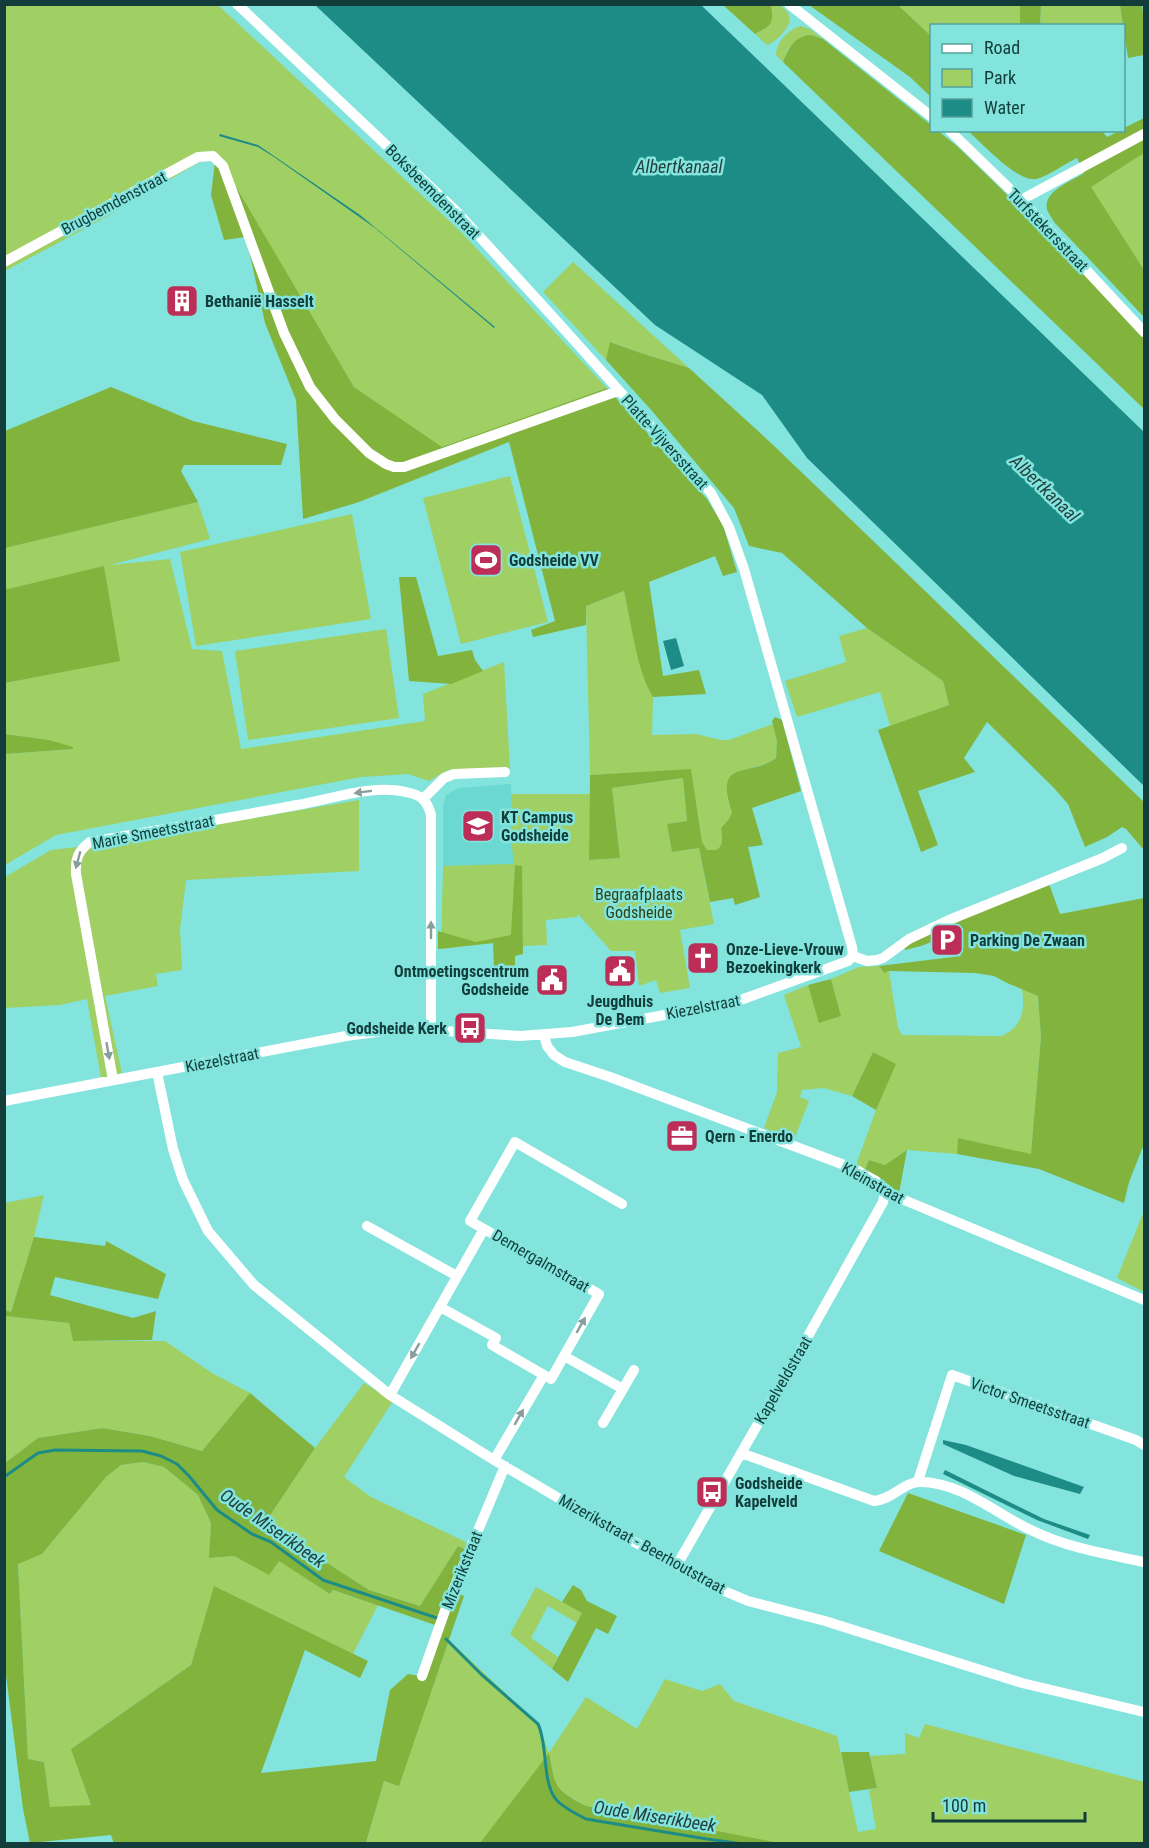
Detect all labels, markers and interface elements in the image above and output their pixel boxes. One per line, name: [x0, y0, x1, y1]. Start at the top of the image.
legend: [930, 24, 1125, 132]
text: Road: [984, 37, 1020, 58]
text: Park: [984, 67, 1016, 88]
text: Water: [984, 97, 1026, 118]
street label: Boksbeemdenstraat: [382, 141, 484, 243]
water label: Albertkanaal: [634, 156, 724, 177]
street label: Brugbemdenstraat: [58, 167, 170, 239]
street label: Turfstekersstraat: [1004, 184, 1093, 276]
building icon: Bethanië Hasselt: [164, 283, 200, 319]
place label: Bethanië Hasselt: [205, 292, 314, 311]
street label: Platte-Vijversstraat: [618, 391, 713, 493]
water label: Albertkanaal: [1006, 449, 1084, 527]
sports icon: Godsheide VV: [468, 542, 504, 578]
place label: Godsheide VV: [509, 551, 600, 570]
one-way arrow: [353, 787, 372, 797]
school or university icon: KT Campus Godsheide: [460, 808, 496, 844]
place label: KT Campus Godsheide: [501, 808, 573, 845]
street label: Marie Smeetsstraat: [91, 811, 216, 853]
one-way arrow: [72, 851, 82, 869]
park label: Begraafplaats Godsheide: [595, 885, 683, 922]
one-way arrow: [426, 920, 436, 939]
parking icon: Parking De Zwaan: [929, 922, 965, 958]
place label: Parking De Zwaan: [970, 931, 1085, 950]
church icon: Onze-Lieve-Vrouw Bezoekingkerk: [685, 940, 721, 976]
place label: Onze-Lieve-Vrouw Bezoekingkerk: [726, 940, 844, 977]
public building icon: Jeugdhuis De Bem: [602, 953, 638, 989]
place label: Ontmoetingscentrum Godsheide: [394, 962, 529, 999]
public building icon: Ontmoetingscentrum Godsheide: [534, 962, 570, 998]
street label: Kiezelstraat: [665, 991, 742, 1023]
place label: Jeugdhuis De Bem: [587, 992, 653, 1029]
bus stop icon: Godsheide Kerk: [452, 1010, 488, 1046]
place label: Godsheide Kerk: [346, 1019, 447, 1038]
one-way arrow: [104, 1042, 113, 1061]
street label: Kiezelstraat: [184, 1044, 261, 1076]
office icon: Qern - Enerdo: [664, 1118, 700, 1154]
place label: Qern - Enerdo: [705, 1127, 793, 1146]
street label: Kleinstraat: [839, 1158, 908, 1208]
street label: Demergalmstraat: [489, 1226, 593, 1297]
one-way arrow: [576, 1316, 586, 1333]
street label: Kapelveldstraat: [750, 1333, 816, 1427]
one-way arrow: [410, 1342, 420, 1359]
street label: Victor Smeetsstraat: [968, 1374, 1093, 1432]
one-way arrow: [514, 1409, 525, 1425]
bus stop icon: Godsheide Kapelveld: [694, 1474, 730, 1510]
place label: Godsheide Kapelveld: [735, 1474, 803, 1511]
water label: Oude Miserikbeek: [216, 1484, 330, 1573]
street label: Mizerikstraat - Beerhoutstraat: [555, 1490, 729, 1598]
street label: Mizerikstraat: [438, 1528, 486, 1612]
scale bar: [933, 1785, 1084, 1823]
text: 100 m: [942, 1795, 986, 1816]
water label: Oude Miserikbeek: [592, 1796, 719, 1836]

